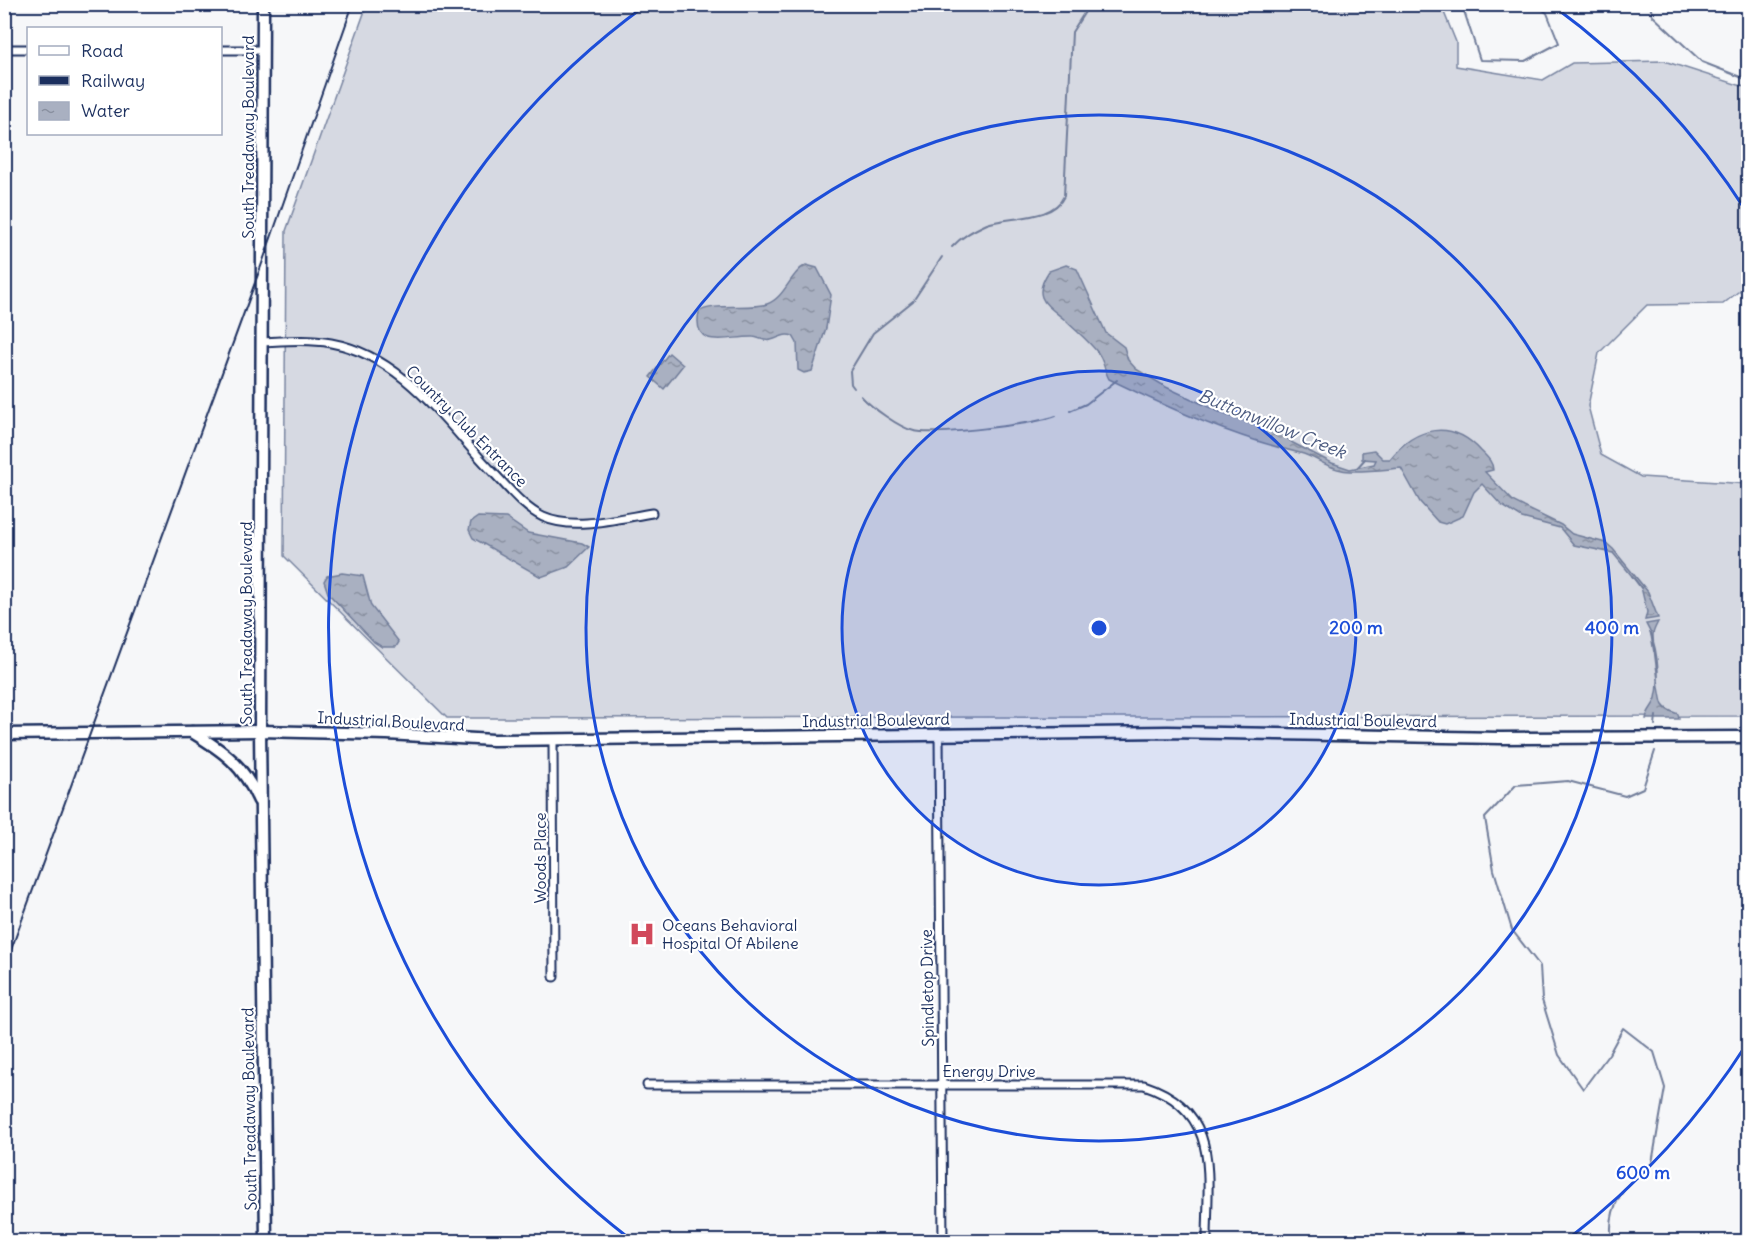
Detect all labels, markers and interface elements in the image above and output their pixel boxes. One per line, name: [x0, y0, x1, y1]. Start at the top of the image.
legend: [27, 27, 222, 135]
street label: South Treadaway Boulevard: [238, 35, 258, 239]
text: Road: [81, 39, 124, 62]
text: Railway: [81, 69, 145, 92]
text: Water: [81, 99, 131, 122]
street label: Country Club Entrance: [402, 361, 532, 491]
water label: Buttonwillow Creek: [1195, 384, 1351, 464]
street label: South Treadaway Boulevard: [236, 521, 256, 725]
text: 200 m: [1329, 616, 1383, 639]
text: 400 m: [1585, 616, 1639, 639]
centre of rings: [1089, 618, 1109, 638]
street label: Industrial Boulevard: [317, 707, 465, 735]
street label: Industrial Boulevard: [802, 709, 950, 731]
street label: Industrial Boulevard: [1289, 709, 1437, 731]
street label: Woods Place: [530, 812, 550, 904]
place label: Oceans Behavioral Hospital Of Abilene: [662, 915, 799, 953]
hospital icon: Oceans Behavioral Hospital Of Abilene: [627, 919, 657, 949]
street label: Spindletop Drive: [916, 929, 938, 1047]
street label: South Treadaway Boulevard: [237, 1007, 261, 1211]
street label: Energy Drive: [942, 1061, 1036, 1081]
text: 600 m: [1616, 1161, 1670, 1184]

